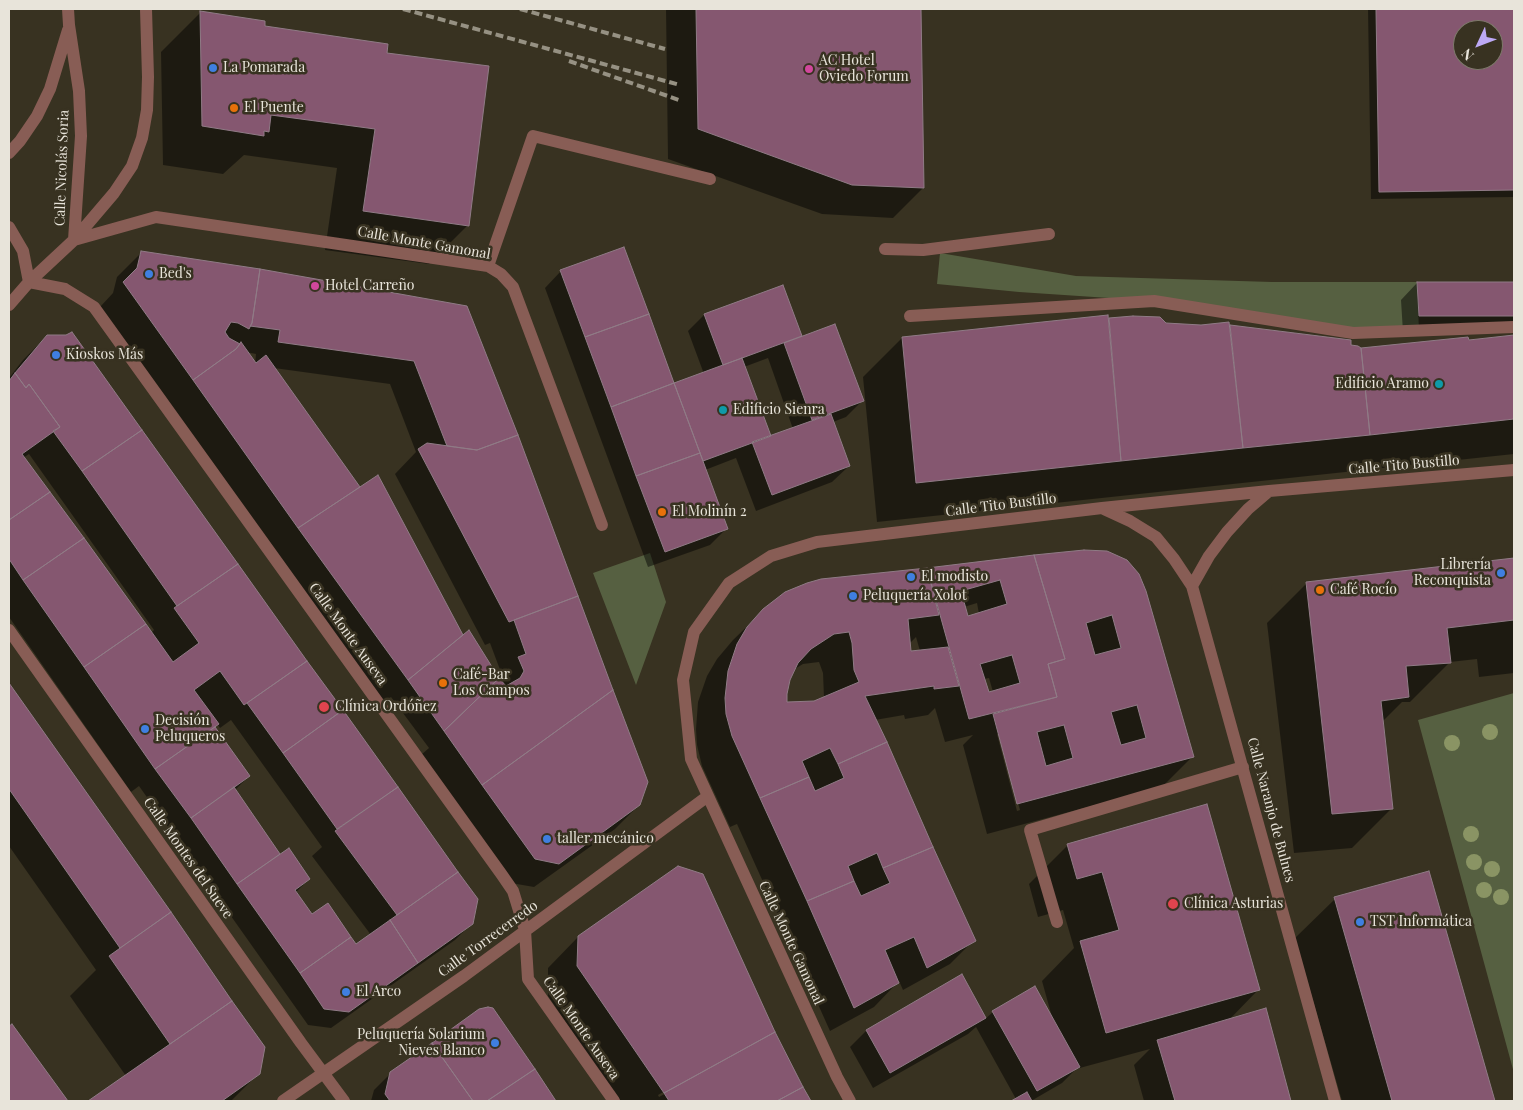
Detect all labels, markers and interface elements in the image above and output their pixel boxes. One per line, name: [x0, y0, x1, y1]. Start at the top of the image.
north arrow: [1453, 20, 1503, 70]
text: N: [1457, 45, 1478, 65]
place label: AC Hotel Oviedo Forum: [819, 53, 909, 85]
place label: La Pomarada: [223, 60, 305, 76]
marker: La Pomarada: [207, 62, 219, 74]
marker: AC Hotel Oviedo Forum: [803, 63, 815, 75]
place label: El Puente: [244, 100, 304, 116]
marker: El Puente: [228, 102, 240, 114]
street label: Calle Nicolás Soria: [52, 110, 72, 226]
street label: Calle Monte Gamonal: [356, 223, 492, 263]
place label: Bed's: [159, 266, 192, 282]
marker: Bed's: [143, 268, 155, 280]
place label: Hotel Carreño: [325, 278, 414, 294]
marker: Hotel Carreño: [309, 280, 321, 292]
place label: Kioskos Más: [66, 347, 143, 363]
marker: Kioskos Más: [50, 349, 62, 361]
place label: Edificio Aramo: [1335, 376, 1429, 392]
marker: Edificio Aramo: [1433, 378, 1445, 390]
place label: Edificio Sienra: [733, 402, 825, 418]
marker: Edificio Sienra: [717, 404, 729, 416]
street label: Calle Tito Bustillo: [1348, 452, 1460, 478]
street label: Calle Tito Bustillo: [945, 490, 1057, 520]
place label: El Molinín 2: [672, 504, 747, 520]
marker: El Molinín 2: [656, 506, 668, 518]
place label: Librería Reconquista: [1414, 557, 1491, 590]
marker: Librería Reconquista: [1495, 567, 1507, 579]
place label: El modisto: [921, 569, 988, 585]
marker: El modisto: [905, 571, 917, 583]
street label: Calle Monte Auseva: [305, 580, 391, 688]
place label: Café Rocío: [1330, 582, 1397, 598]
marker: Café Rocío: [1314, 584, 1326, 596]
place label: Peluquería Xolot: [863, 588, 967, 604]
marker: Peluquería Xolot: [847, 590, 859, 602]
place label: Café-Bar Los Campos: [453, 667, 530, 700]
marker: Café-Bar Los Campos: [437, 677, 449, 689]
place label: Clínica Ordóñez: [335, 699, 437, 715]
marker: Clínica Ordóñez: [317, 700, 331, 714]
place label: Decisión Peluqueros: [155, 713, 225, 746]
marker: Decisión Peluqueros: [139, 723, 151, 735]
street label: Calle Naranjo de Bulnes: [1244, 736, 1298, 884]
street label: Calle Montes del Sueve: [140, 794, 236, 922]
place label: taller mecánico: [557, 831, 654, 847]
marker: taller mecánico: [541, 833, 553, 845]
street label: Calle Monte Gamonal: [755, 878, 827, 1008]
place label: Clínica Asturias: [1184, 896, 1283, 912]
street label: Calle Torrecerredo: [435, 897, 541, 981]
marker: Clínica Asturias: [1166, 897, 1180, 911]
place label: TST Informática: [1370, 914, 1472, 930]
marker: TST Informática: [1354, 916, 1366, 928]
street label: Calle Monte Auseva: [539, 973, 623, 1083]
place label: El Arco: [356, 984, 401, 1000]
marker: El Arco: [340, 986, 352, 998]
place label: Peluquería Solarium Nieves Blanco: [357, 1027, 485, 1060]
marker: Peluquería Solarium Nieves Blanco: [489, 1037, 501, 1049]

